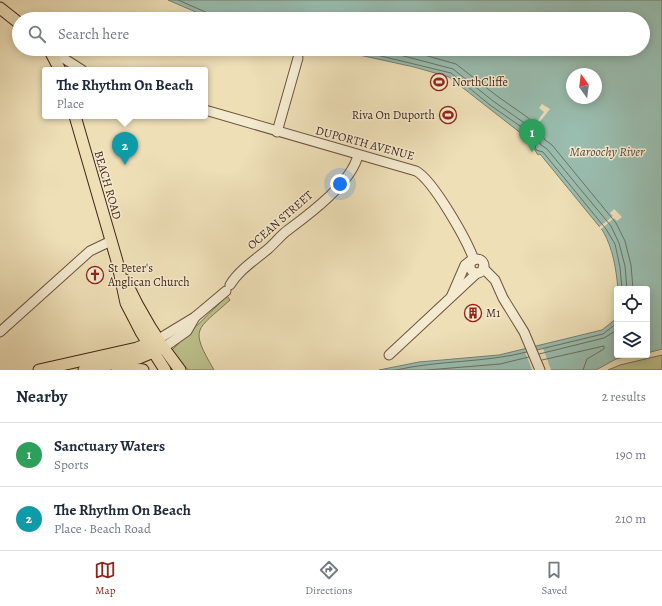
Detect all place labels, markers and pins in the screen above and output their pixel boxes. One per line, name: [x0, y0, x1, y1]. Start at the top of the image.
sports icon: NorthCliffe: [429, 72, 449, 92]
place label: NorthCliffe: [452, 74, 508, 90]
sports icon: Riva On Duporth: [438, 105, 458, 125]
place label: Riva On Duporth: [352, 107, 436, 123]
pin: 1: [519, 119, 545, 152]
pin: 2: [112, 132, 138, 165]
place label: St Peter's Anglican Church: [107, 260, 190, 290]
church icon: St Peter's Anglican Church: [85, 265, 105, 285]
building icon: M1: [463, 303, 483, 323]
place label: M1: [486, 305, 500, 321]

